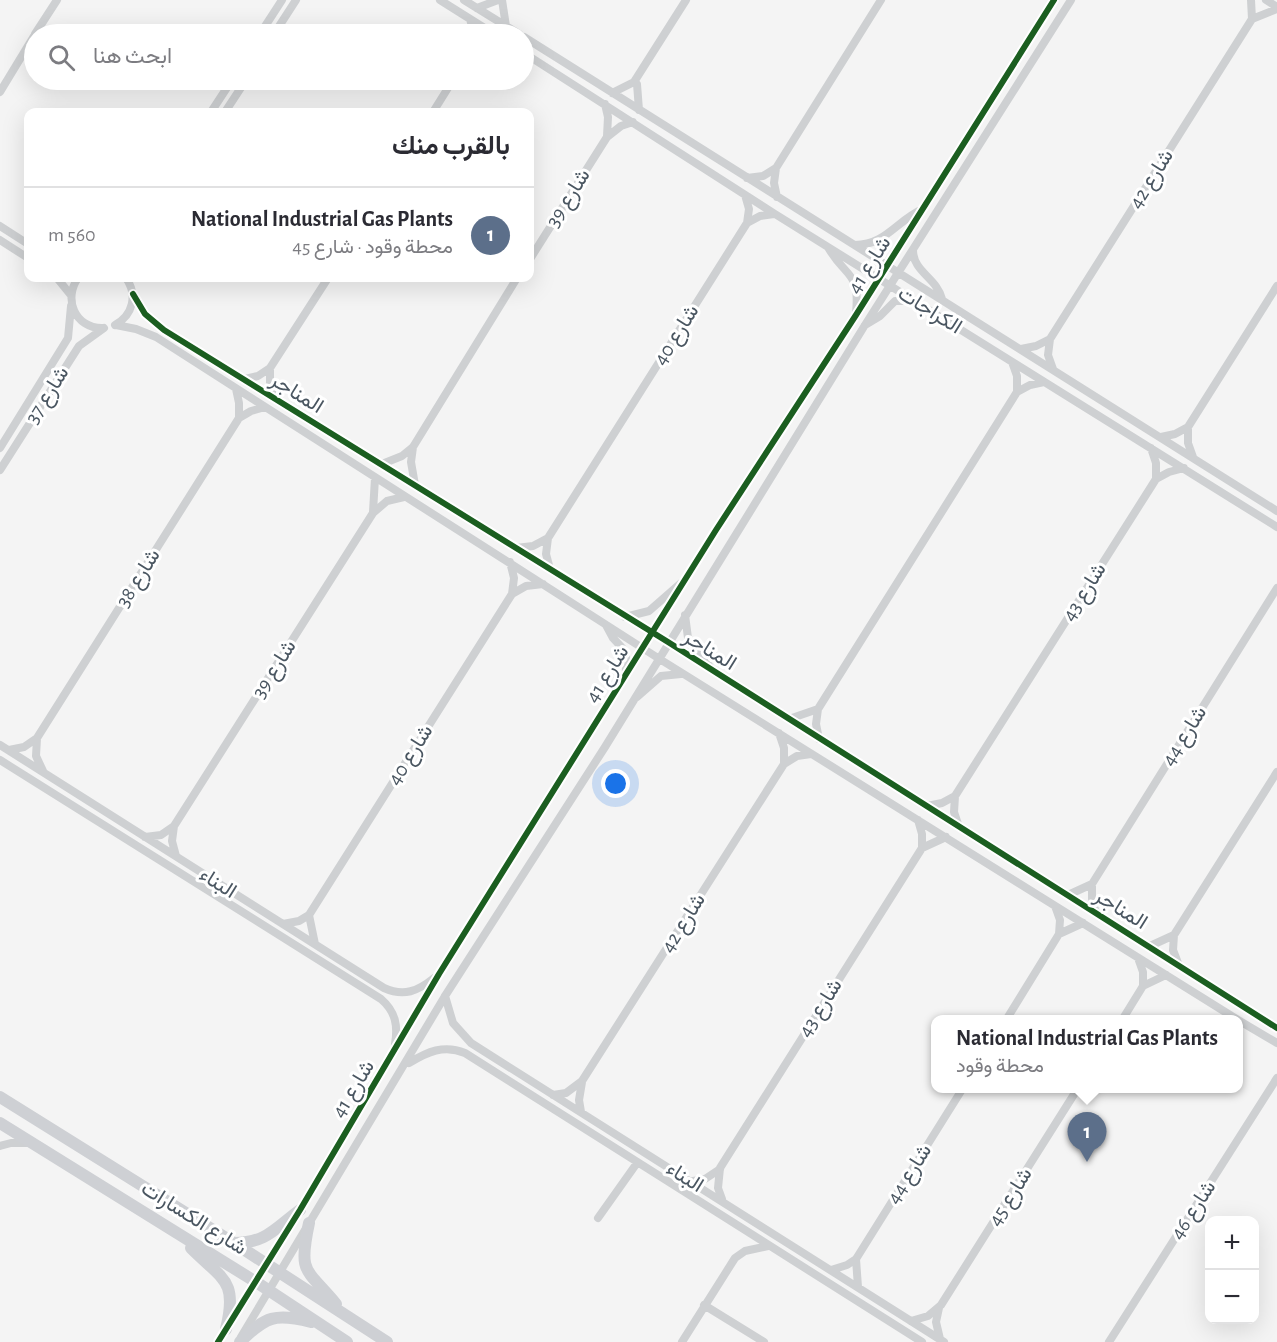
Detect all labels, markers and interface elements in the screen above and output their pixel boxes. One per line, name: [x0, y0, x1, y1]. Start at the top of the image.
search box: [24, 24, 534, 90]
icon: search: [45, 41, 78, 74]
text: ابحث هنا: [93, 45, 172, 67]
text: بالقرب منك: [392, 133, 510, 159]
street label: شارع 42: [1125, 146, 1180, 214]
street label: شارع 39: [542, 165, 596, 232]
text: National Industrial Gas Plants: [191, 208, 453, 230]
text: 560 m: [48, 225, 96, 245]
text: 1: [487, 225, 494, 245]
street label: شارع 41: [843, 233, 897, 299]
text: محطة وقود · شارع 45: [292, 237, 453, 257]
street label: الكراجات: [893, 282, 966, 339]
street label: شارع 40: [649, 301, 705, 371]
street label: شارع 37: [21, 363, 75, 429]
street label: المناجر: [265, 368, 327, 419]
street label: شارع 38: [112, 545, 166, 612]
street label: شارع 43: [1058, 559, 1113, 626]
street label: المناجر: [678, 625, 740, 676]
street label: شارع 39: [248, 636, 302, 703]
street label: شارع 41: [581, 642, 635, 708]
street label: شارع 44: [1158, 702, 1213, 771]
street label: شارع 40: [383, 721, 439, 791]
your location: [601, 769, 630, 798]
street label: البناء: [195, 864, 240, 903]
street label: المناجر: [1089, 884, 1151, 935]
street label: شارع 42: [657, 890, 712, 958]
street label: شارع 43: [794, 975, 849, 1042]
popup: [931, 1015, 1243, 1093]
text: National Industrial Gas Plants: [956, 1027, 1218, 1049]
text: محطة وقود: [956, 1056, 1044, 1076]
street label: شارع 41: [328, 1057, 381, 1123]
pin: 1: [1068, 1112, 1106, 1162]
street label: شارع 44: [883, 1140, 938, 1209]
street label: البناء: [662, 1158, 707, 1197]
street label: شارع 45: [984, 1164, 1039, 1232]
street label: شارع الكسارات: [136, 1177, 250, 1261]
street label: شارع 46: [1166, 1177, 1222, 1245]
map controls: [1205, 1216, 1259, 1324]
button: +: [1205, 1216, 1259, 1270]
button: −: [1205, 1270, 1259, 1324]

